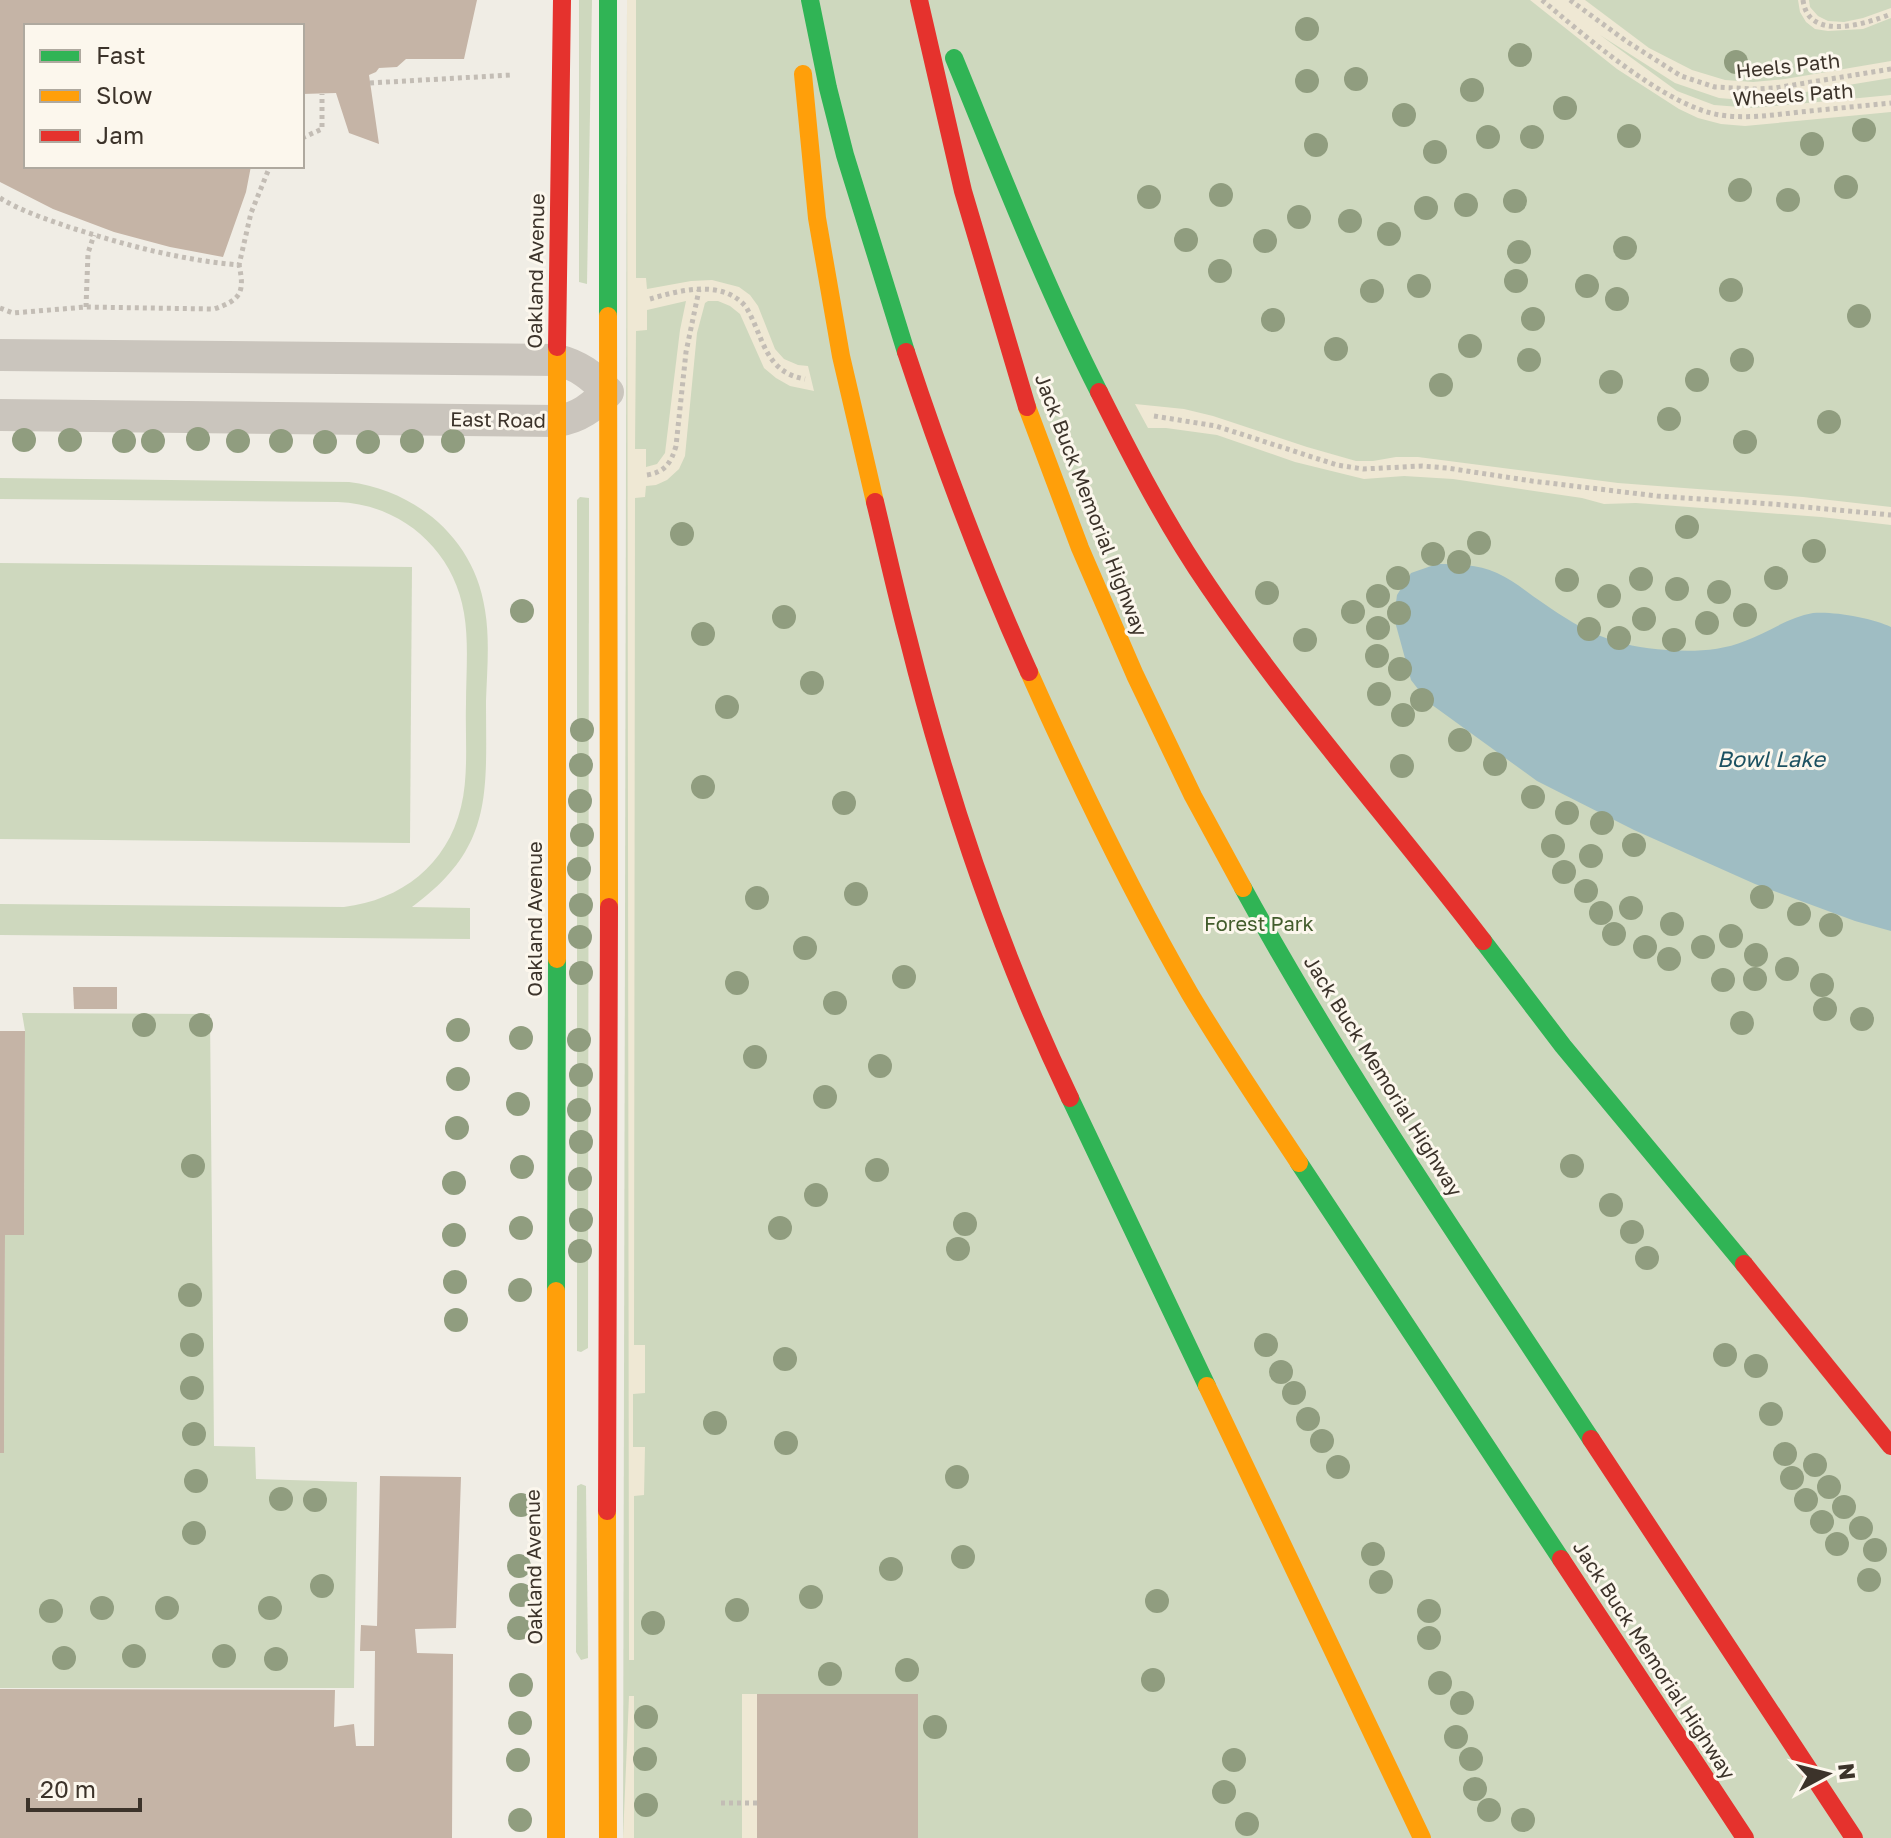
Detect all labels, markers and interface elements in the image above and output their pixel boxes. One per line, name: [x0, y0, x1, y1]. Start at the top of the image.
legend: [24, 24, 304, 168]
text: Fast: [96, 40, 146, 69]
street label: Heels Path: [1735, 48, 1841, 82]
street label: Wheels Path: [1732, 78, 1854, 110]
text: Slow: [96, 80, 152, 109]
text: Jam: [96, 120, 144, 149]
street label: Oakland Avenue: [522, 193, 548, 349]
street label: Jack Buck Memorial Highway: [1031, 370, 1153, 639]
street label: East Road: [450, 406, 546, 432]
water label: Bowl Lake: [1717, 745, 1827, 772]
street label: Oakland Avenue: [522, 841, 546, 997]
park label: Forest Park: [1204, 911, 1314, 935]
street label: Jack Buck Memorial Highway: [1300, 951, 1468, 1200]
street label: Oakland Avenue: [520, 1489, 546, 1645]
street label: Jack Buck Memorial Highway: [1569, 1536, 1741, 1783]
north arrow: [1787, 1734, 1867, 1814]
scale bar: [28, 1762, 140, 1812]
text: N: [1833, 1762, 1862, 1781]
text: 20 m: [40, 1774, 96, 1803]

